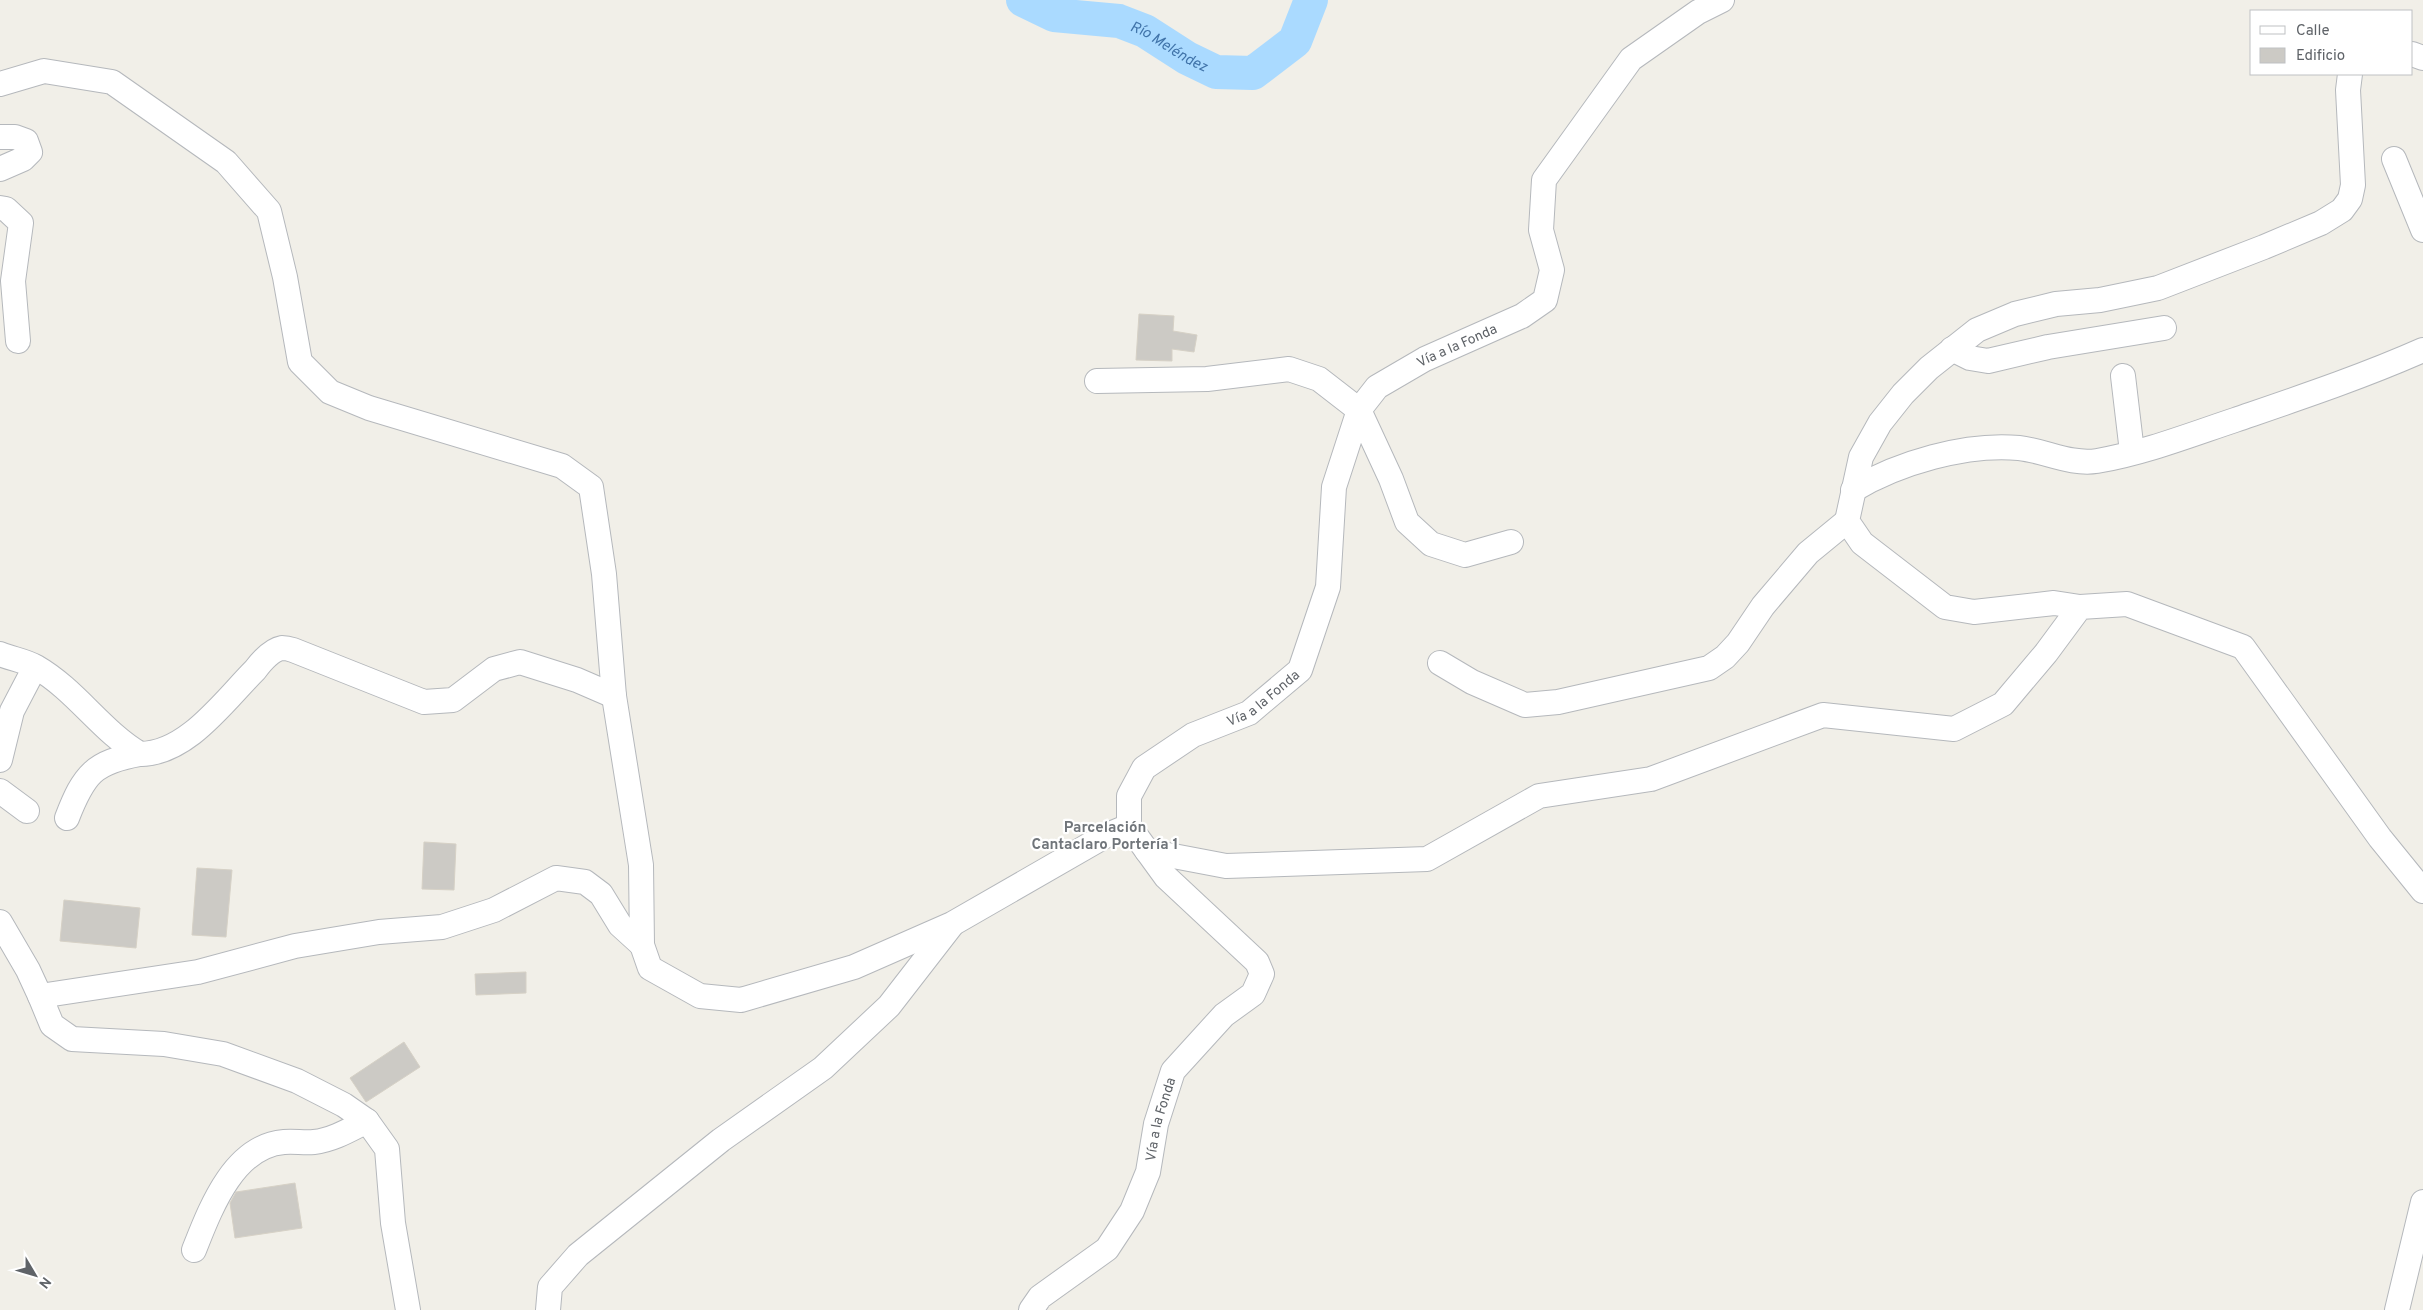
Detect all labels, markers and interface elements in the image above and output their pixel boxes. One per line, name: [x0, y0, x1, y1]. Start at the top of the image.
legend: [2250, 10, 2413, 75]
water label: Río Meléndez: [1127, 18, 1211, 78]
text: Calle: [2296, 22, 2330, 41]
text: Edificio: [2296, 47, 2345, 66]
street label: Vía a la Fonda: [1414, 321, 1500, 372]
street label: Vía a la Fonda: [1225, 667, 1304, 731]
district label: Parcelación Cantaclaro Portería 1: [1032, 819, 1178, 855]
street label: Vía a la Fonda: [1143, 1076, 1180, 1163]
north arrow: [10, 1250, 60, 1300]
text: N: [34, 1273, 54, 1291]

